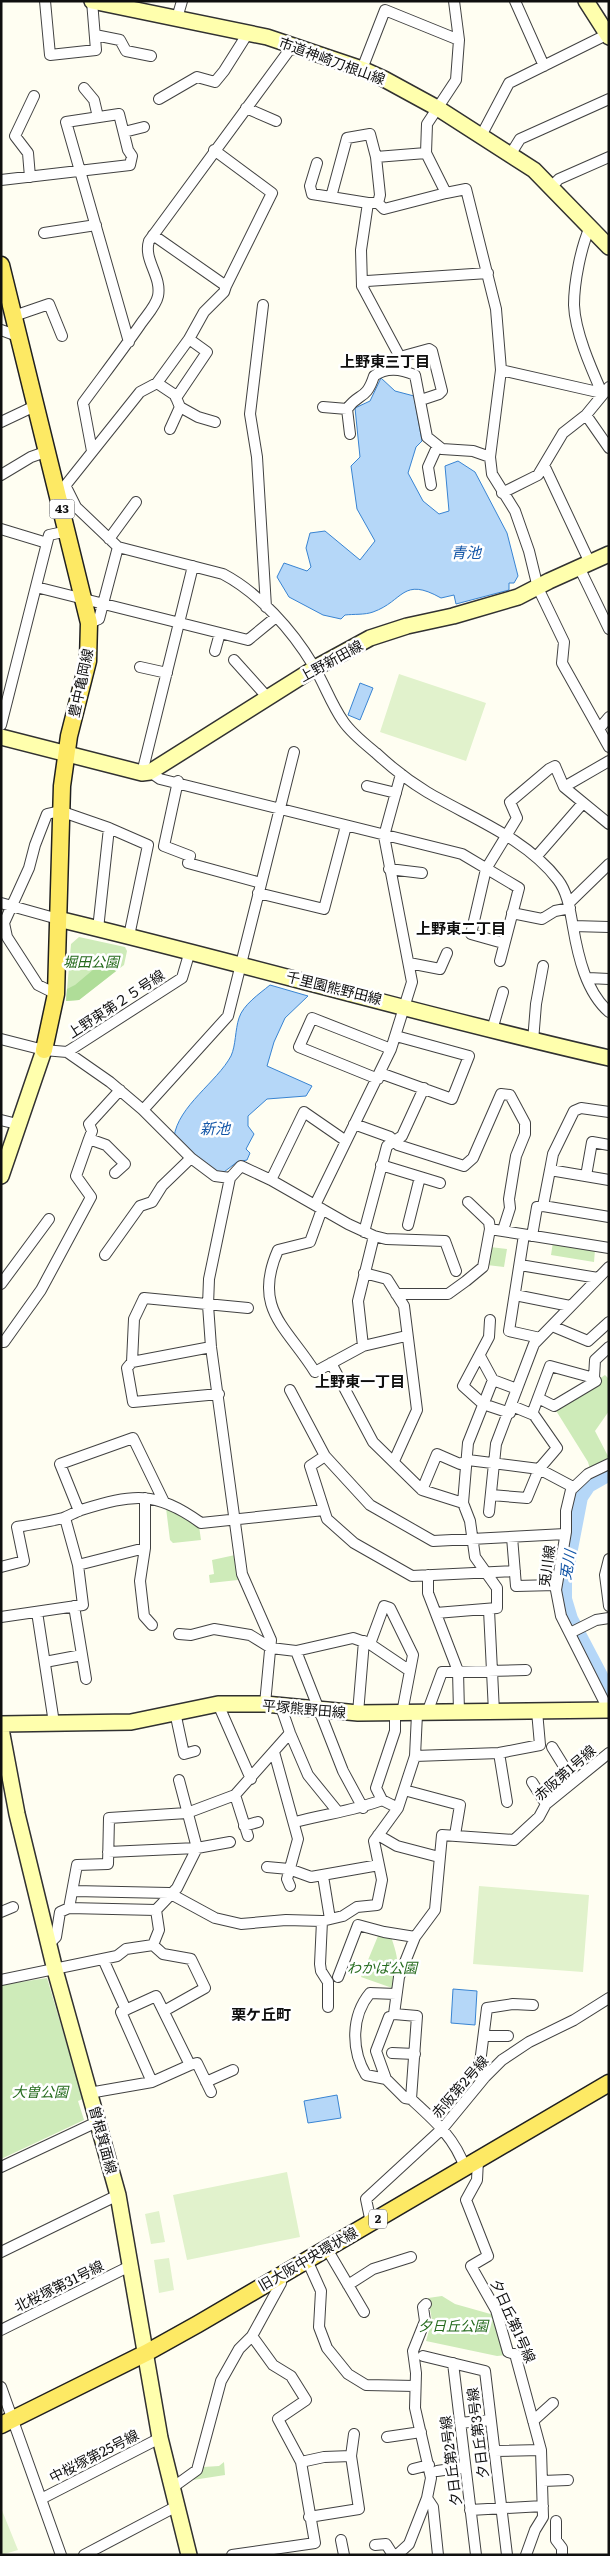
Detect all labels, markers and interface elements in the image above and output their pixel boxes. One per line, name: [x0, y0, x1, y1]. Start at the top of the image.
street label: 市道神崎刀根山線: [276, 32, 388, 89]
district label: 上野東三丁目: [340, 349, 430, 372]
road number: 43: [50, 499, 74, 518]
water label: 青池: [451, 540, 483, 563]
street label: 上野新田線: [295, 634, 366, 686]
street label: 豊中亀岡線: [63, 646, 97, 719]
district label: 上野東二丁目: [416, 916, 506, 939]
park label: 堀田公園: [63, 951, 121, 971]
street label: 上野東第２５号線: [63, 964, 168, 1042]
street label: 千里園熊野田線: [284, 965, 384, 1009]
water label: 新池: [200, 1116, 232, 1139]
district label: 上野東一丁目: [315, 1369, 405, 1392]
street label: 兎川線: [533, 1544, 559, 1588]
water label: 兎川: [553, 1546, 581, 1582]
street label: 平塚熊野田線: [261, 1694, 347, 1722]
street label: 赤阪第1号線: [529, 1740, 599, 1805]
park label: わかば公園: [347, 1957, 419, 1977]
district label: 栗ケ丘町: [231, 2002, 291, 2025]
street label: 赤阪第2号線: [426, 2051, 492, 2122]
park label: 大曽公園: [12, 2081, 70, 2101]
street label: 曽根箕面線: [85, 2103, 123, 2176]
road number: 2: [369, 2210, 387, 2228]
street label: 旧大阪中央環状線: [254, 2221, 361, 2295]
street label: 北桜塚第31号線: [10, 2255, 107, 2315]
street label: 夕日丘第1号線: [487, 2276, 541, 2366]
park label: 夕日丘公園: [418, 2315, 490, 2335]
street label: 夕日丘第3号線: [462, 2386, 493, 2480]
street label: 夕日丘第2号線: [435, 2415, 465, 2508]
street label: 中桜塚第25号線: [45, 2424, 142, 2486]

